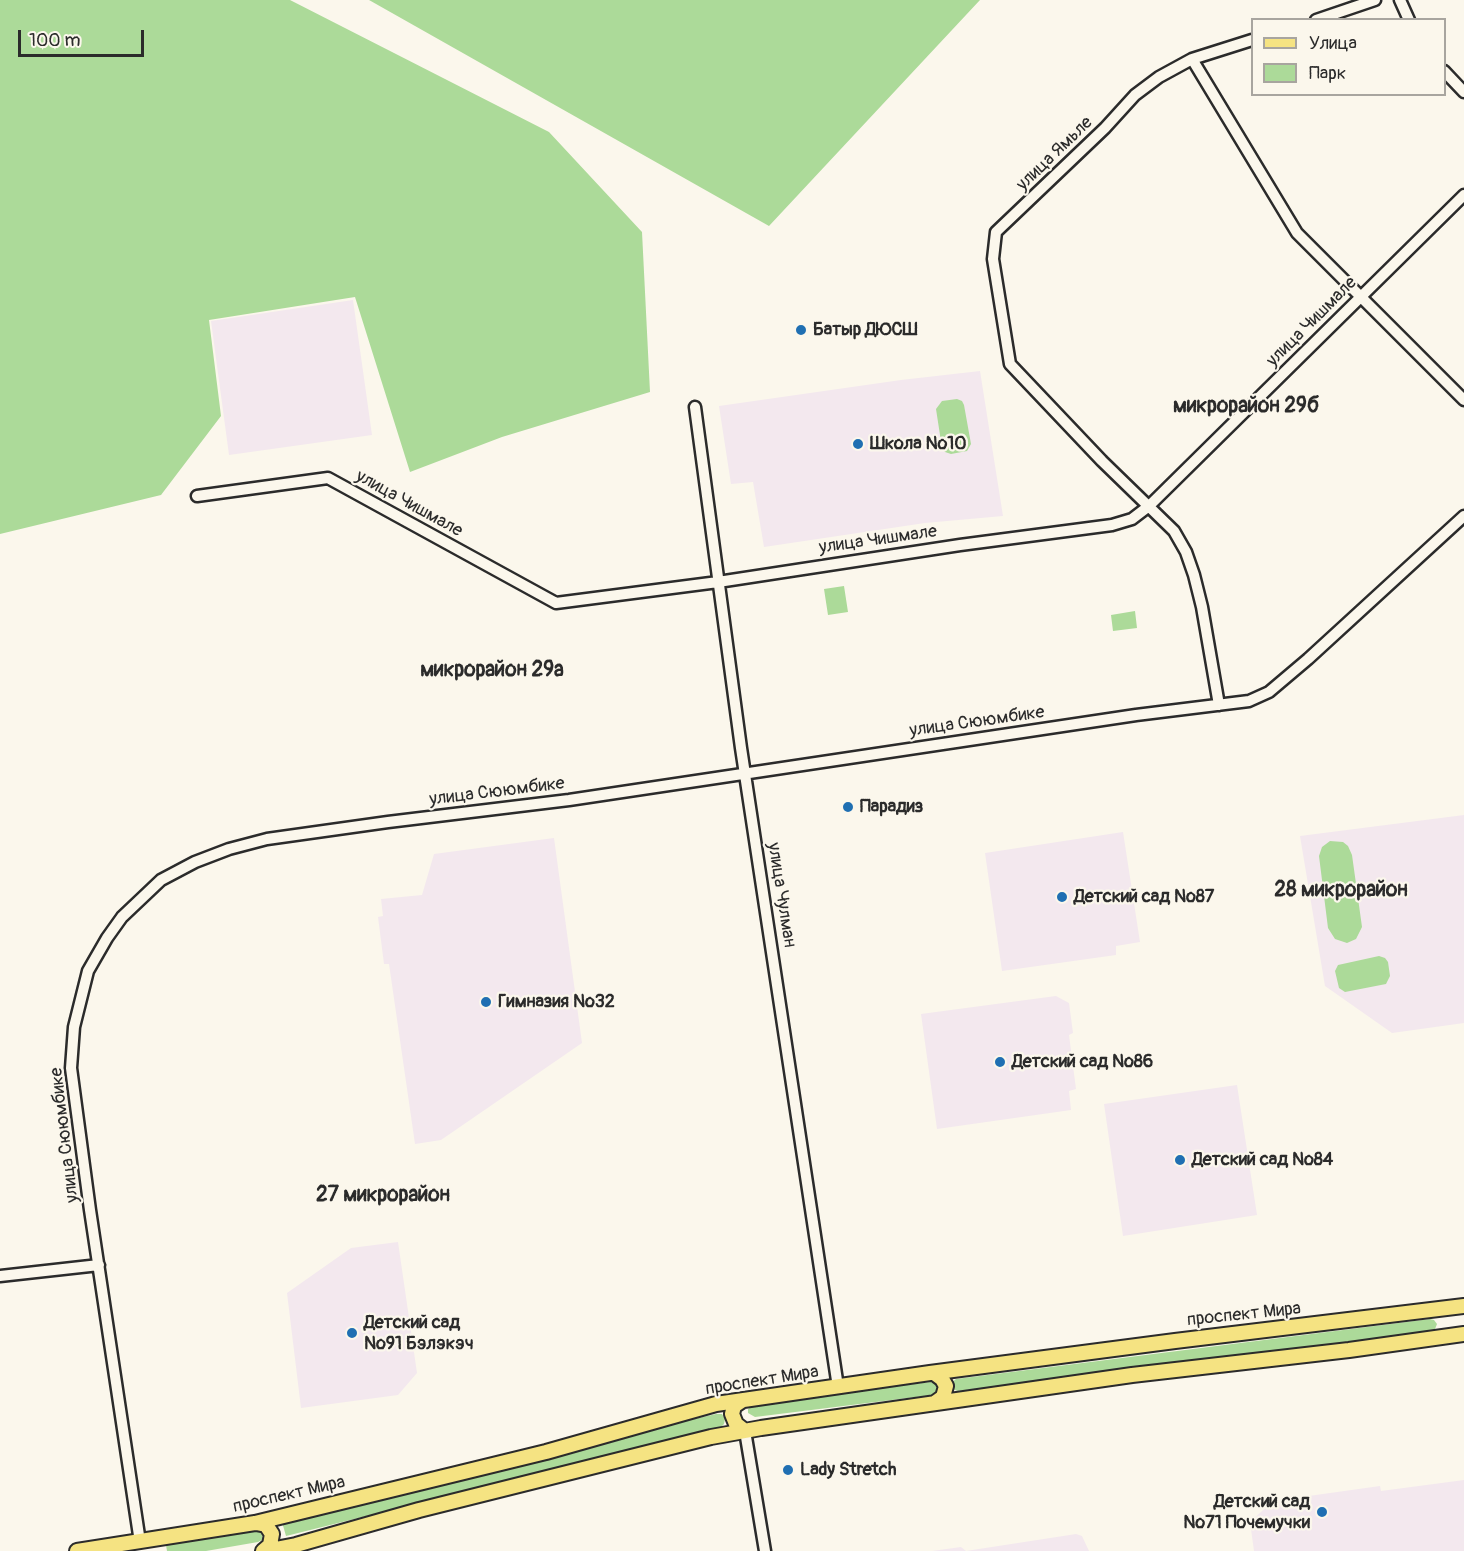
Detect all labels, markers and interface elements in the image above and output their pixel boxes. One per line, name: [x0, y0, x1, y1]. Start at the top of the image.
scale bar: [21, 18, 147, 56]
legend: [1251, 18, 1446, 96]
text: 100 m: [29, 29, 81, 52]
text: Улица: [1309, 32, 1357, 55]
text: Парк: [1309, 62, 1346, 85]
street label: улица Ямьле: [1012, 112, 1098, 196]
street label: улица Чишмале: [1262, 272, 1362, 372]
place label: Батыр ДЮСШ: [813, 319, 917, 341]
marker: Батыр ДЮСШ: [794, 323, 808, 337]
district label: микрорайон 29б: [1173, 394, 1319, 420]
place label: Школа №10: [870, 433, 967, 455]
marker: Школа №10: [851, 437, 865, 451]
street label: улица Чишмале: [352, 466, 466, 542]
street label: улица Чишмале: [818, 521, 938, 559]
district label: микрорайон 29а: [420, 658, 564, 684]
street label: улица Сююмбике: [908, 702, 1046, 742]
street label: улица Сююмбике: [428, 773, 566, 811]
place label: Парадиз: [860, 796, 924, 818]
marker: Парадиз: [841, 800, 855, 814]
street label: улица Чулман: [762, 841, 800, 949]
district label: 28 микрорайон: [1274, 878, 1408, 904]
place label: Детский сад №87: [1074, 886, 1214, 908]
marker: Детский сад №87: [1055, 890, 1069, 904]
place label: Гимназия №32: [498, 991, 615, 1013]
marker: Гимназия №32: [479, 995, 493, 1009]
place label: Детский сад №86: [1012, 1051, 1153, 1073]
marker: Детский сад №86: [993, 1055, 1007, 1069]
street label: улица Сююмбике: [46, 1066, 84, 1204]
place label: Детский сад №84: [1192, 1149, 1333, 1171]
marker: Детский сад №84: [1173, 1153, 1187, 1167]
district label: 27 микрорайон: [316, 1183, 450, 1209]
street label: проспект Мира: [1186, 1298, 1302, 1332]
place label: Детский сад №91 Бэлэкэч: [364, 1312, 474, 1354]
marker: Детский сад №91 Бэлэкэч: [345, 1326, 359, 1340]
street label: проспект Мира: [704, 1361, 820, 1401]
place label: Lady Stretch: [800, 1459, 896, 1481]
marker: Lady Stretch: [781, 1463, 795, 1477]
street label: проспект Мира: [231, 1472, 347, 1518]
place label: Детский сад №71 Почемучки: [1183, 1491, 1310, 1534]
marker: Детский сад №71 Почемучки: [1315, 1505, 1329, 1519]

